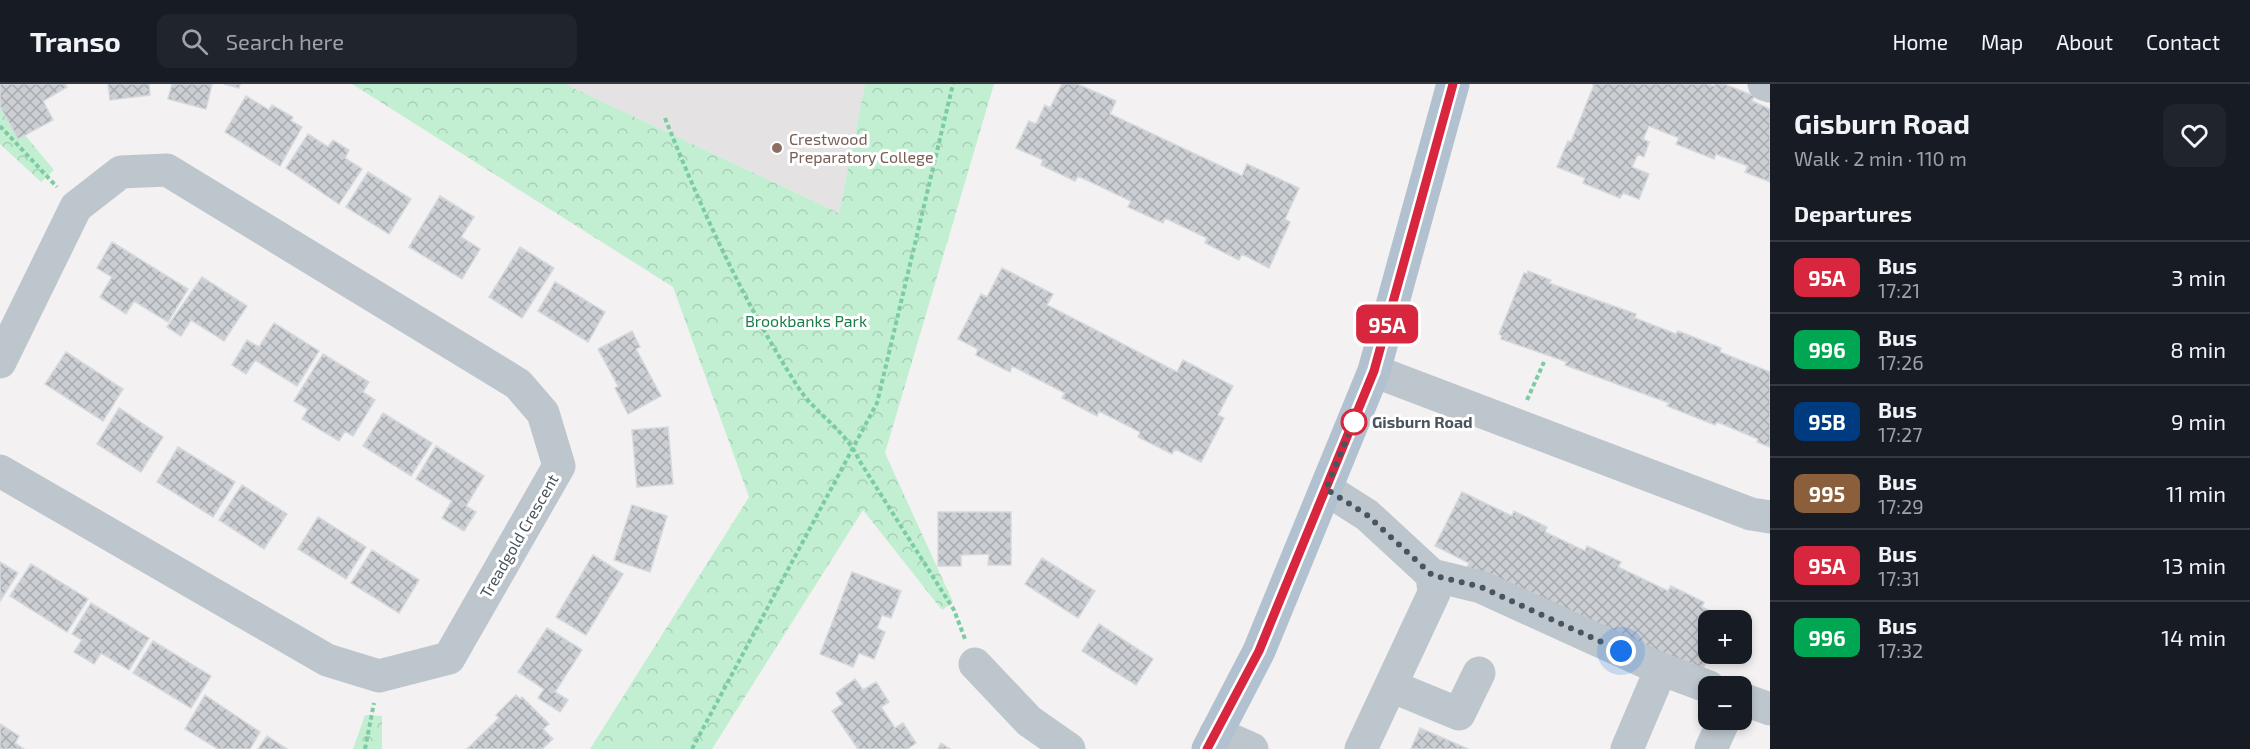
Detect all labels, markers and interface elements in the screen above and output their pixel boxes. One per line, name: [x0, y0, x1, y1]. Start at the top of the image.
search box: [157, 14, 577, 68]
text: Transo: [30, 24, 121, 58]
icon: search: [178, 25, 211, 58]
text: Search here: [226, 28, 344, 54]
text: Home: [1892, 29, 1948, 54]
text: Map: [1981, 29, 2023, 54]
text: About: [2056, 29, 2113, 54]
text: Contact: [2146, 29, 2220, 54]
button: heart: [2163, 104, 2226, 167]
text: Gisburn Road: [1794, 106, 1970, 140]
place label: Crestwood Preparatory College: [789, 129, 934, 166]
marker: Crestwood Preparatory College: [770, 141, 784, 155]
text: Walk · 2 min · 110 m: [1794, 146, 1967, 170]
text: Departures: [1794, 200, 1912, 226]
text: Bus: [1878, 252, 1917, 278]
text: 3 min: [2171, 264, 2226, 290]
text: 95A: [1808, 265, 1846, 290]
text: 17:21: [1878, 278, 1920, 302]
line badge: 95A: [1352, 304, 1422, 344]
park label: Brookbanks Park: [745, 311, 867, 330]
text: 95A: [1368, 312, 1406, 337]
text: Bus: [1878, 324, 1917, 350]
text: 8 min: [2170, 336, 2226, 362]
text: 996: [1808, 337, 1846, 362]
text: 17:26: [1878, 350, 1924, 374]
text: Bus: [1878, 396, 1917, 422]
text: 9 min: [2171, 408, 2226, 434]
marker: Gisburn Road: [1341, 409, 1367, 435]
text: 95B: [1808, 409, 1846, 434]
place label: Gisburn Road: [1372, 412, 1473, 431]
text: 17:27: [1878, 422, 1922, 446]
text: Bus: [1878, 468, 1917, 494]
street label: Treadgold Crescent: [475, 470, 562, 601]
text: 11 min: [2166, 480, 2226, 506]
text: 995: [1809, 481, 1845, 506]
text: 17:29: [1878, 494, 1924, 518]
text: Bus: [1878, 540, 1917, 566]
text: 13 min: [2163, 552, 2226, 578]
text: 95A: [1808, 553, 1846, 578]
text: 17:31: [1878, 566, 1920, 590]
map controls: [1698, 610, 1752, 730]
button: +: [1698, 610, 1752, 664]
text: Bus: [1878, 612, 1917, 638]
text: 14 min: [2161, 624, 2226, 650]
text: 996: [1808, 625, 1846, 650]
your location: [1606, 636, 1636, 666]
text: 17:32: [1878, 638, 1923, 662]
button: −: [1698, 676, 1752, 730]

